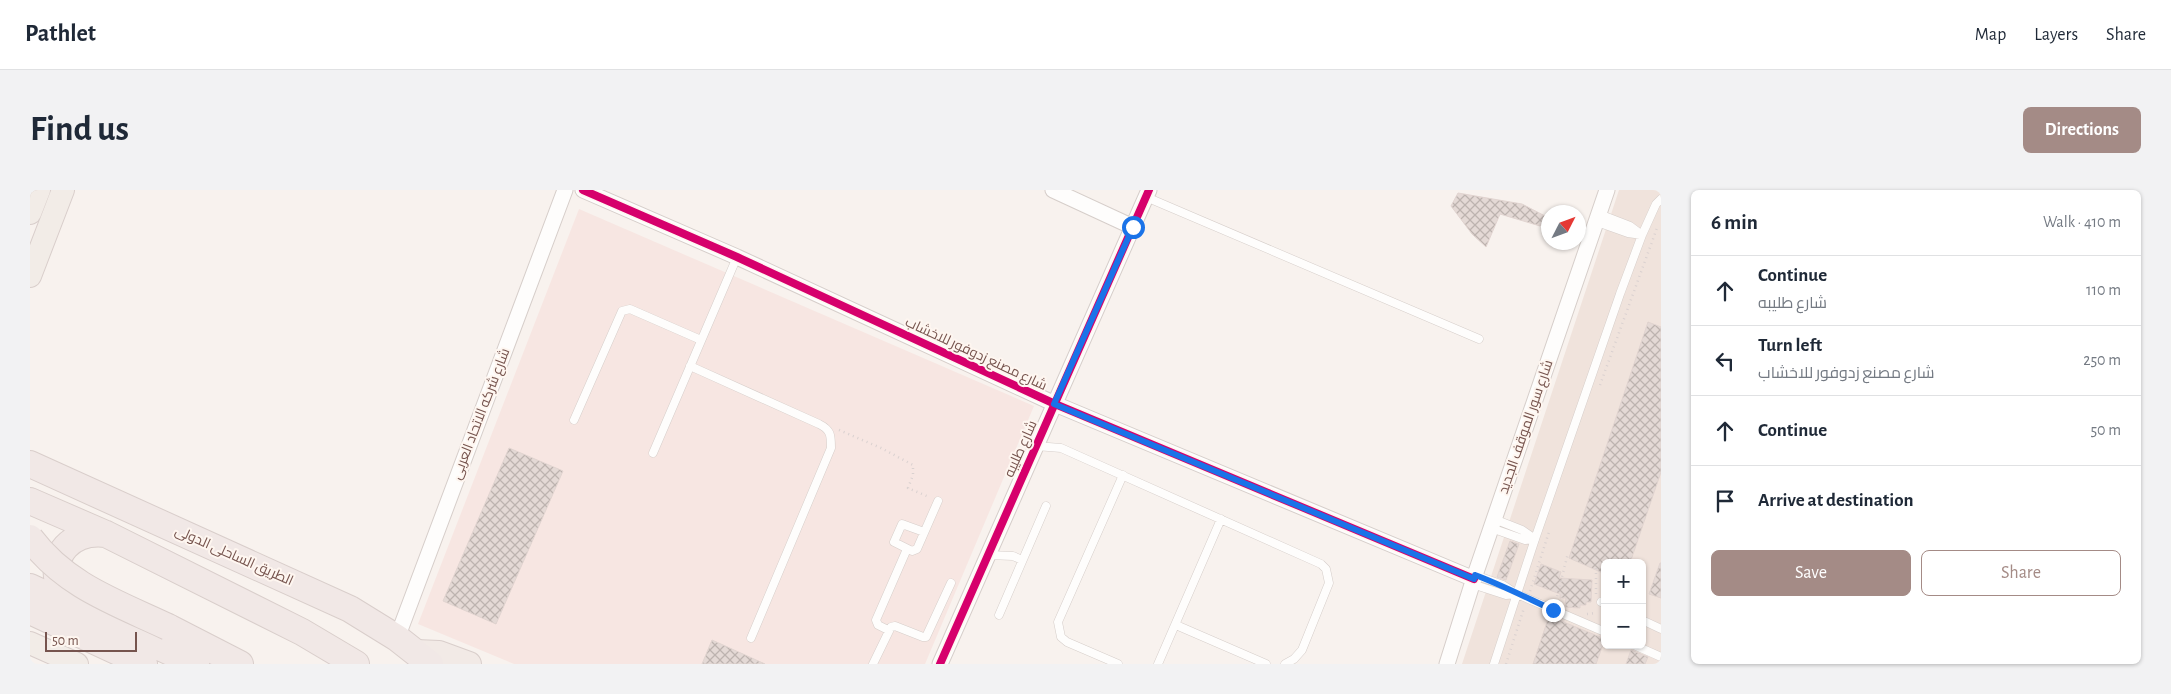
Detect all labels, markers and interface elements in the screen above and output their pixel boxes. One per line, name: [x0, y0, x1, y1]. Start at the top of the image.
text: Pathlet: [25, 22, 96, 46]
text: Map: [1975, 26, 2006, 44]
text: Layers: [2034, 26, 2078, 44]
text: Share: [2106, 26, 2146, 44]
button: Directions: [2023, 107, 2141, 153]
text: Find us: [30, 112, 129, 147]
north arrow: [1541, 205, 1586, 250]
text: 6 min: [1711, 212, 1758, 233]
text: Walk · 410 m: [2043, 214, 2121, 230]
route start: [1122, 216, 1145, 239]
text: Continue: [1758, 266, 1827, 285]
icon: ahead: [1711, 277, 1739, 305]
text: 110 m: [2086, 282, 2121, 298]
text: شارع طليبه: [1758, 295, 1827, 311]
street label: شارع مصنع زدوفور للاخشاب: [903, 315, 1049, 394]
text: Turn left: [1758, 336, 1822, 355]
street label: شارع شركه الاتحاد العربى: [450, 347, 513, 482]
icon: left: [1711, 347, 1739, 375]
text: 250 m: [2083, 352, 2121, 368]
street label: شارع سور الموقف الجديد: [1496, 358, 1556, 496]
text: شارع مصنع زدوفور للاخشاب: [1758, 365, 1935, 381]
icon: ahead: [1711, 417, 1739, 445]
street label: شارع طليبه: [1002, 419, 1041, 480]
text: Continue: [1758, 421, 1827, 440]
text: 50 m: [2090, 422, 2121, 438]
icon: arrive: [1711, 487, 1739, 515]
text: Arrive at destination: [1758, 491, 1914, 510]
street label: الطريق الساحلى الدولى: [172, 524, 295, 589]
button: Save: [1711, 550, 1911, 596]
button: Share: [1921, 550, 2121, 596]
map controls: [1601, 559, 1646, 649]
button: +: [1601, 559, 1646, 604]
route end: [1542, 599, 1565, 622]
button: −: [1601, 604, 1646, 649]
scale bar: [45, 629, 138, 652]
text: 50 m: [52, 634, 79, 648]

